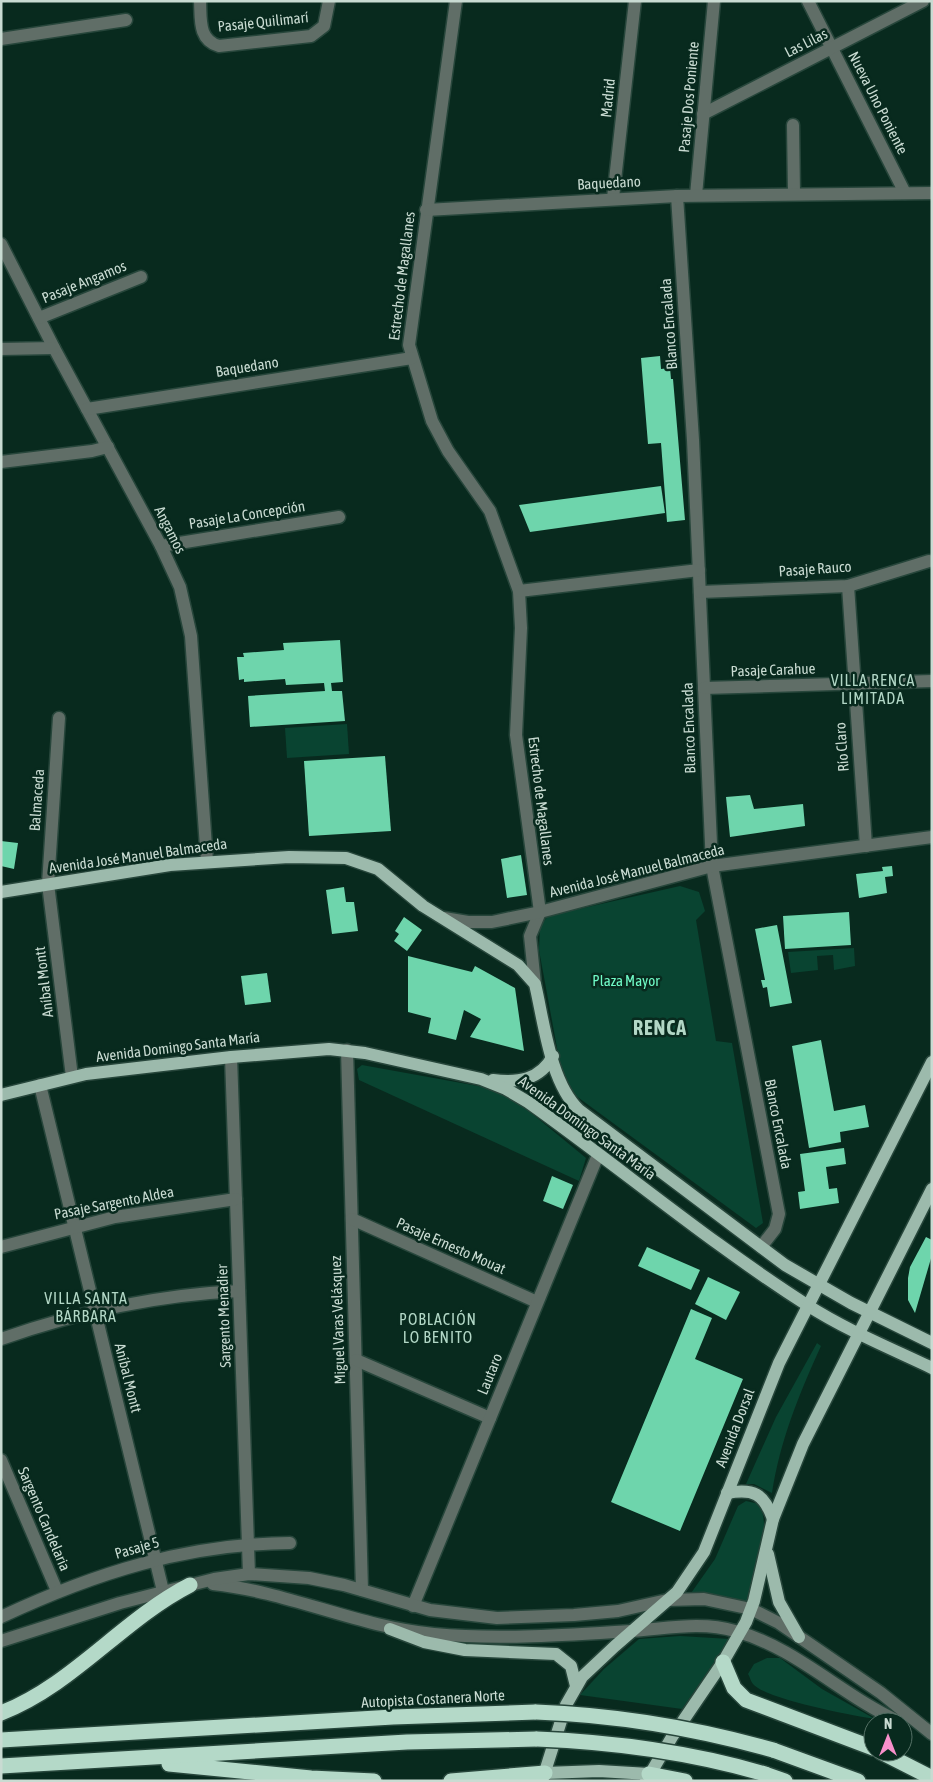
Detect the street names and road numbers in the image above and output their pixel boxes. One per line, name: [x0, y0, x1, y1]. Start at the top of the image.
street label: Pasaje Quilimarí: [217, 8, 310, 35]
street label: Las Lilas: [782, 25, 830, 60]
street label: Pasaje Dos Poniente: [675, 41, 702, 153]
street label: Nueva Uno Poniente: [845, 49, 912, 157]
street label: Madrid: [597, 78, 618, 118]
street label: Baquedano: [577, 172, 641, 193]
street label: Estrecho de Magallanes: [385, 211, 418, 341]
street label: Pasaje Angamos: [39, 257, 128, 306]
street label: Blanco Encalada: [657, 278, 680, 370]
street label: Baquedano: [214, 353, 280, 380]
street label: Pasaje La Concepción: [188, 497, 306, 532]
street label: Angamos: [151, 503, 190, 556]
street label: Pasaje Rauco: [778, 557, 852, 580]
street label: Pasaje Carahue: [730, 660, 816, 679]
street label: Blanco Encalada: [678, 682, 699, 774]
street label: Río Claro: [831, 722, 852, 772]
street label: Estrecho de Magallanes: [525, 736, 558, 866]
street label: Balmaceda: [26, 768, 47, 832]
street label: Avenida José Manuel Balmaceda: [48, 835, 228, 876]
street label: Avenida José Manuel Balmaceda: [548, 841, 726, 900]
street label: Aníbal Montt: [31, 946, 56, 1018]
street label: Avenida Domingo Santa María: [95, 1028, 261, 1065]
street label: Avenida Domingo Santa María: [516, 1072, 659, 1183]
street label: Blanco Encalada: [761, 1078, 796, 1170]
street label: Pasaje Sargento Aldea: [53, 1183, 175, 1222]
street label: Pasaje Ernesto Mouat: [394, 1214, 508, 1277]
street label: Miguel Varas Velásquez: [327, 1255, 348, 1385]
street label: Sargento Menadier: [213, 1263, 234, 1368]
street label: Aníbal Montt: [112, 1341, 145, 1414]
street label: Lautaro: [474, 1351, 505, 1397]
street label: Avenida Dorsal: [712, 1386, 757, 1470]
street label: Sargento Candelaria: [15, 1464, 74, 1573]
street label: Pasaje 5: [113, 1533, 161, 1562]
street label: Autopista Costanera Norte: [361, 1686, 505, 1711]

